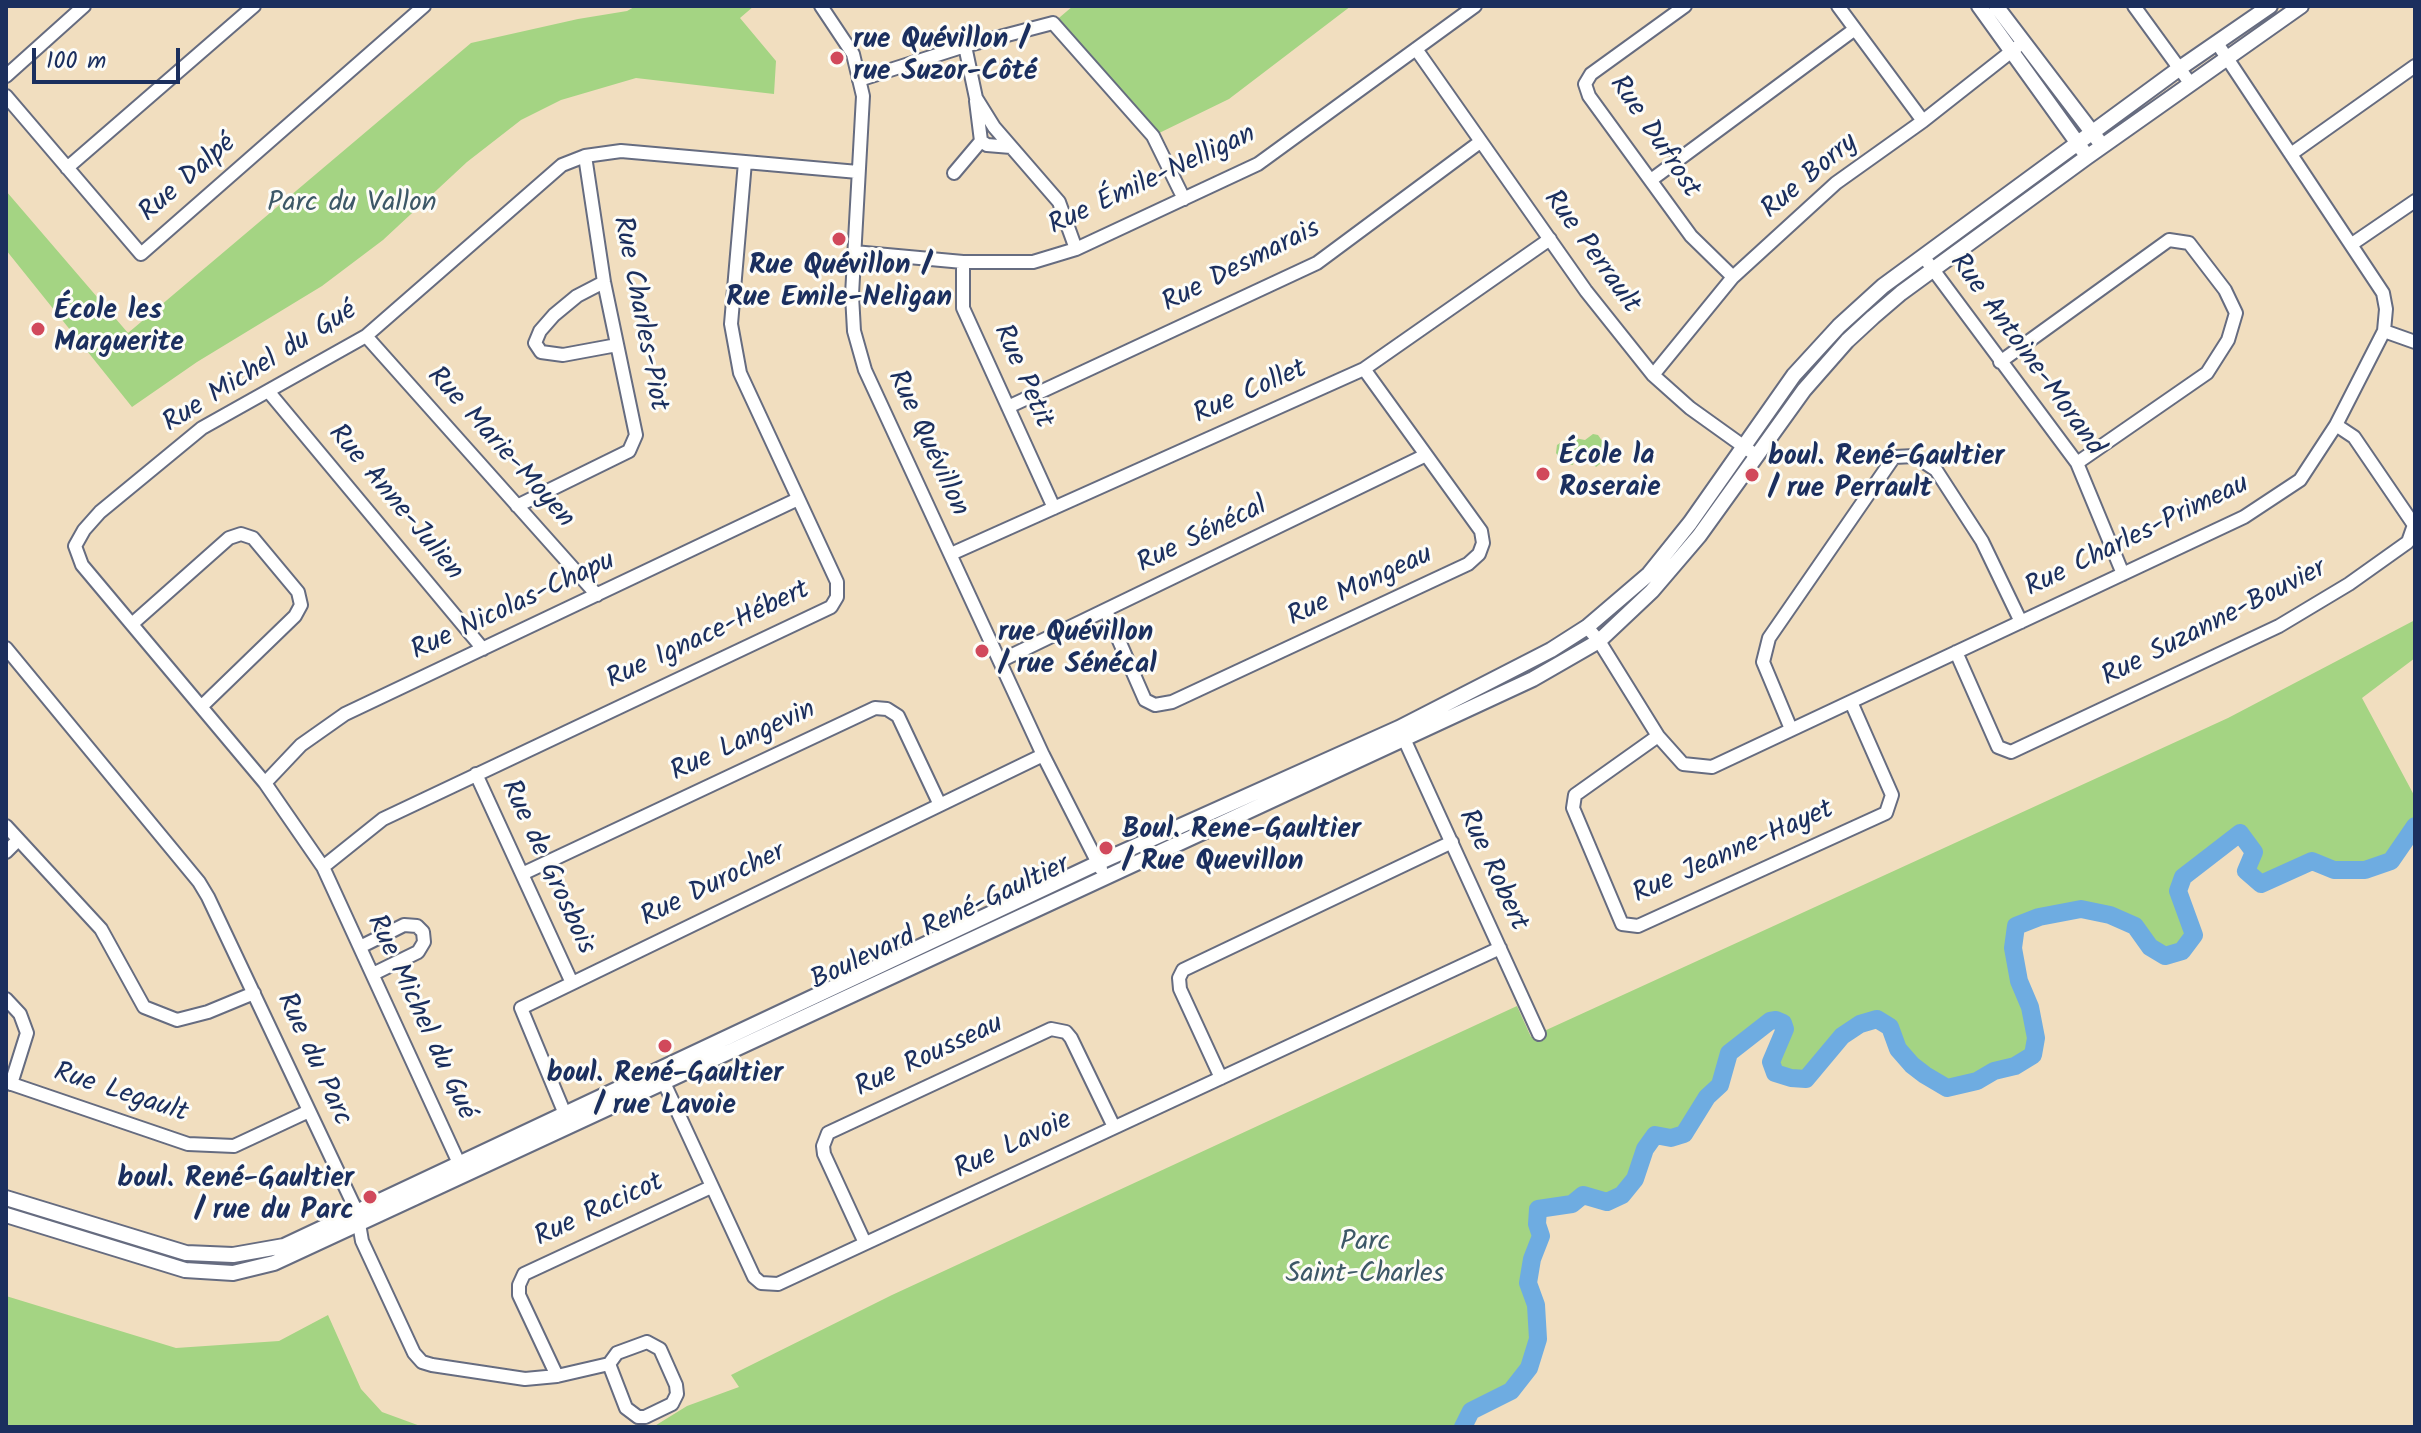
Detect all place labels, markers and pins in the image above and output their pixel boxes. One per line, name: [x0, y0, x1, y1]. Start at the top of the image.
place label: rue Quévillon / rue Suzor-Côté: [853, 25, 1037, 91]
marker: rue Quévillon / rue Suzor-Côté: [828, 49, 846, 67]
marker: Rue Quévillon / Rue Emile-Neligan: [830, 230, 848, 248]
place label: Rue Quévillon / Rue Emile-Neligan: [726, 251, 952, 317]
place label: École les Marguerite: [54, 296, 184, 362]
marker: École les Marguerite: [29, 320, 47, 338]
place label: École la Roseraie: [1559, 441, 1661, 507]
place label: boul. René-Gaultier / rue Perrault: [1768, 442, 2004, 508]
marker: École la Roseraie: [1534, 465, 1552, 483]
marker: boul. René-Gaultier / rue Perrault: [1743, 466, 1761, 484]
place label: rue Quévillon / rue Sénécal: [998, 618, 1157, 684]
marker: rue Quévillon / rue Sénécal: [973, 642, 991, 660]
place label: Boul. Rene-Gaultier / Rue Quevillon: [1122, 815, 1361, 881]
marker: Boul. Rene-Gaultier / Rue Quevillon: [1097, 839, 1115, 857]
marker: boul. René-Gaultier / rue Lavoie: [656, 1037, 674, 1055]
place label: boul. René-Gaultier / rue Lavoie: [547, 1059, 783, 1125]
place label: boul. René-Gaultier / rue du Parc: [118, 1164, 354, 1230]
marker: boul. René-Gaultier / rue du Parc: [361, 1188, 379, 1206]

